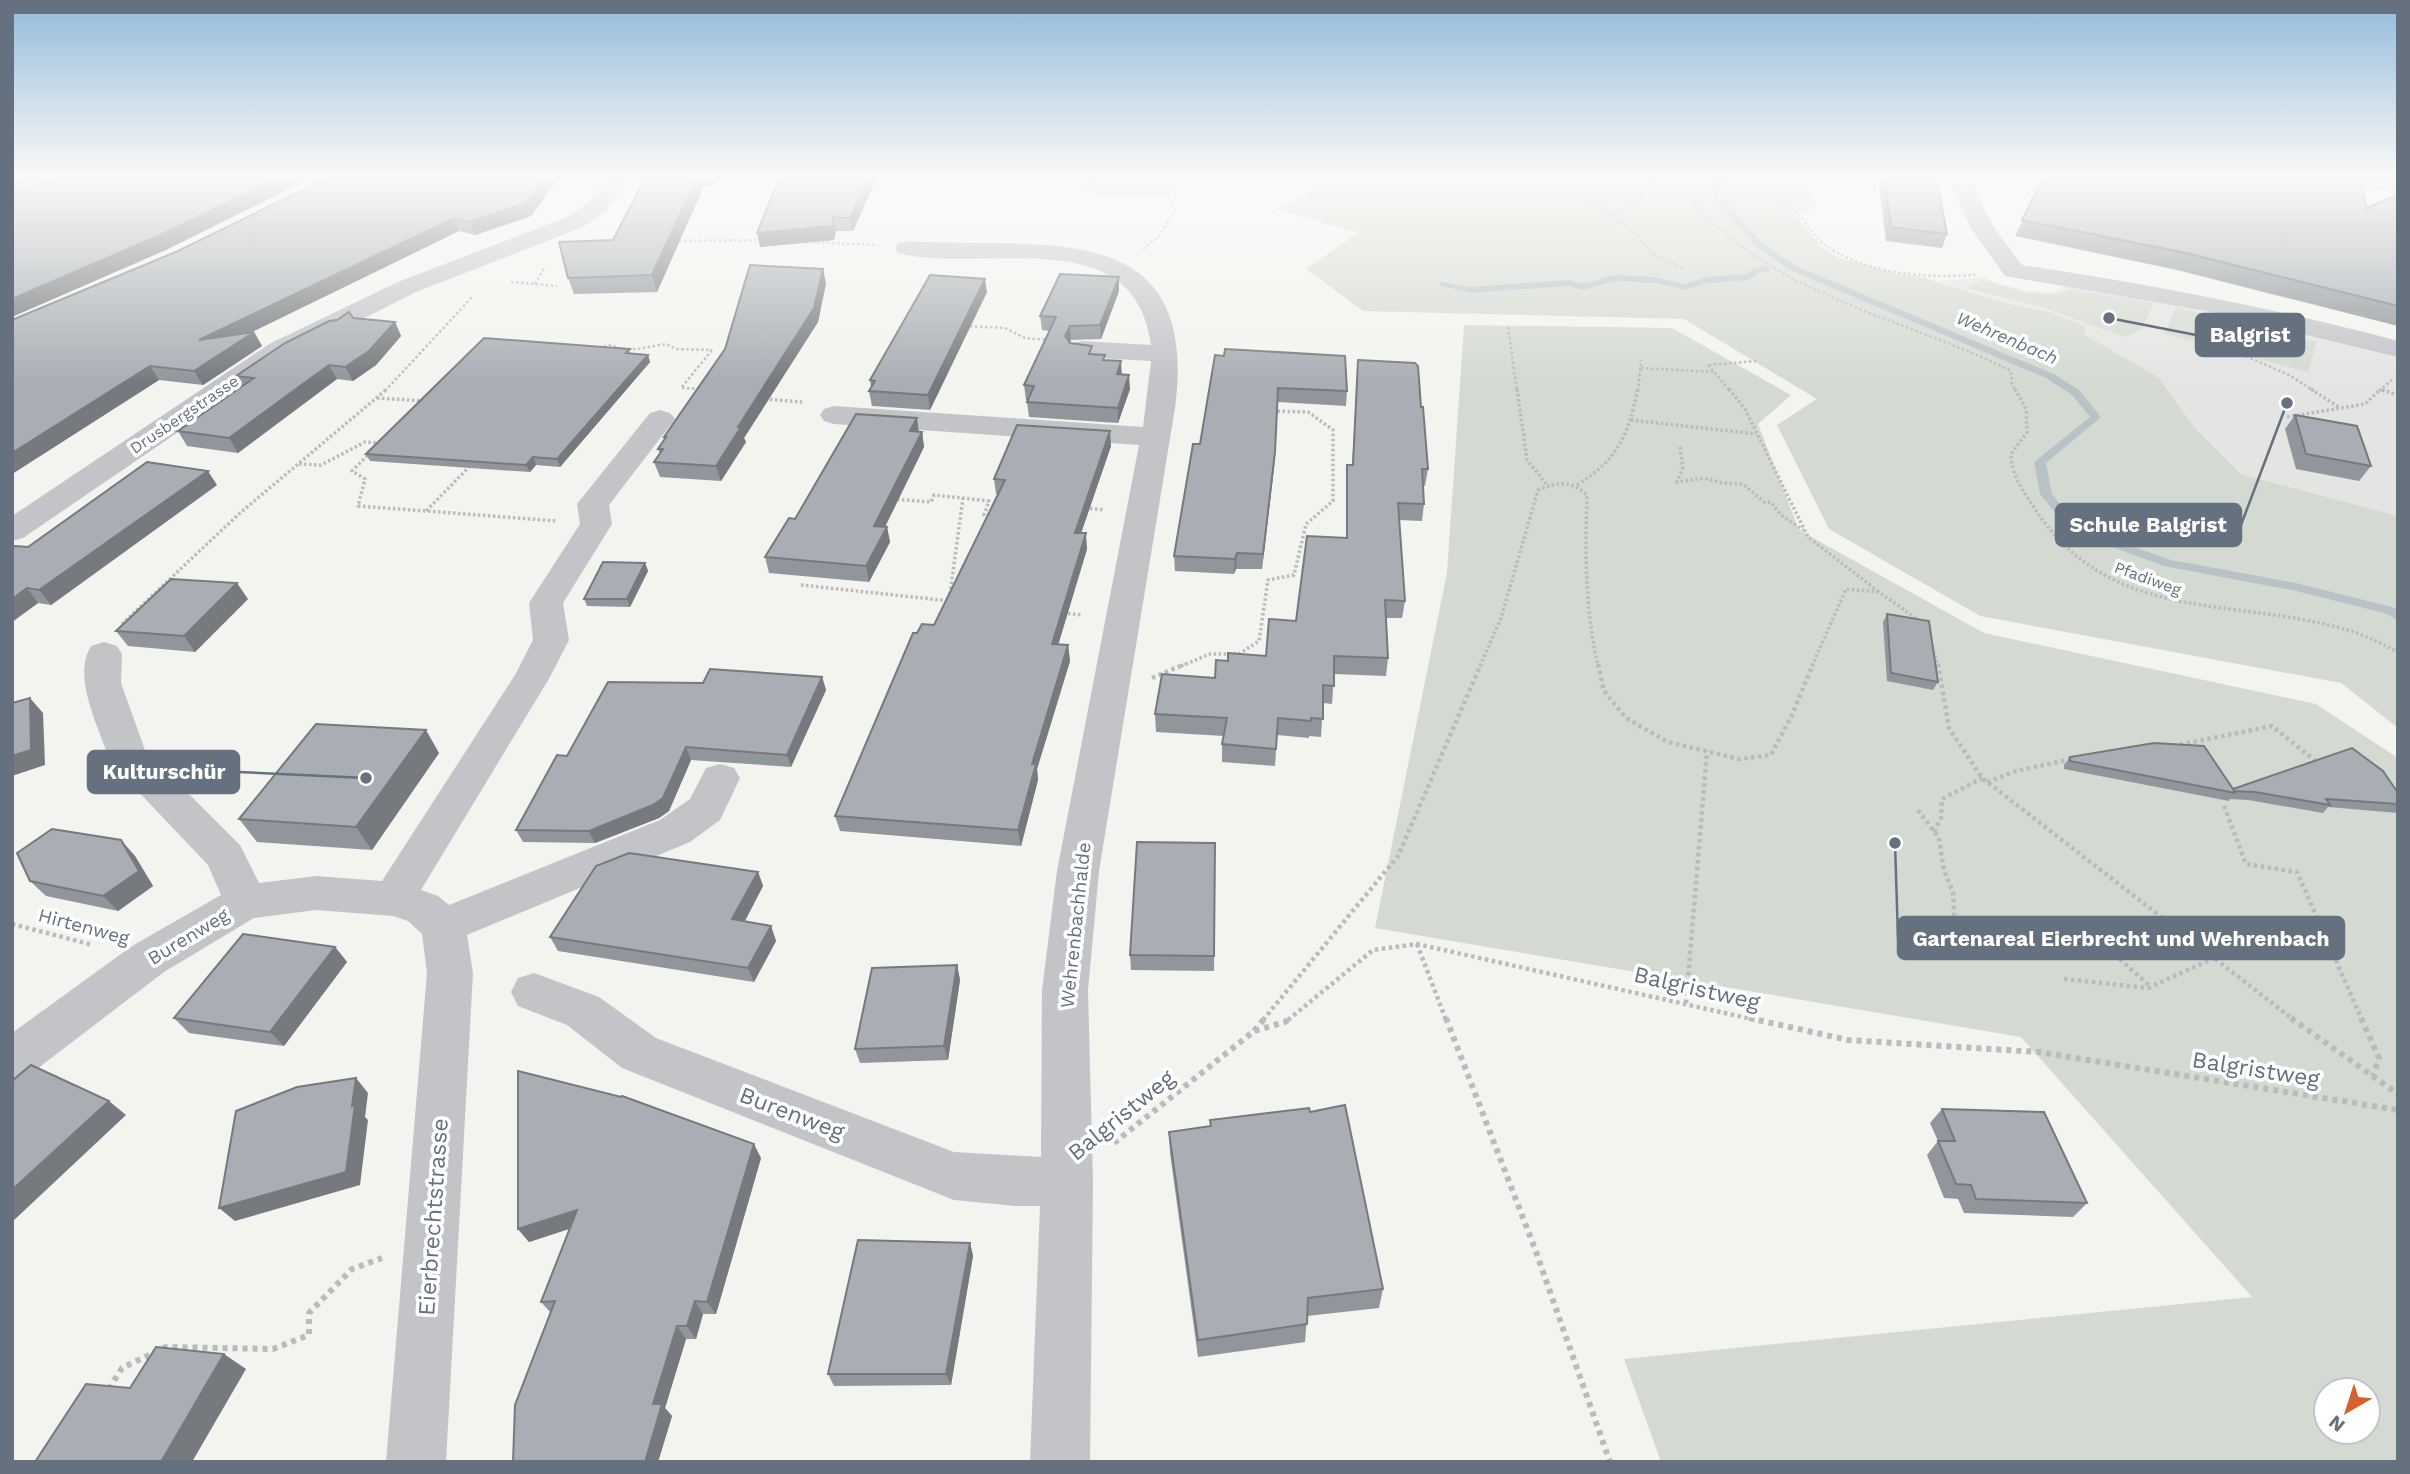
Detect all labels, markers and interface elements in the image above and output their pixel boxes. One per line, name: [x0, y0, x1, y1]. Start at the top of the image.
water label: Wehrenbach: [1953, 307, 2061, 368]
callout: Balgrist: [2196, 314, 2304, 356]
text: Balgrist: [2210, 322, 2290, 347]
street label: Drusbergstrasse: [126, 371, 242, 458]
callout: Schule Balgrist: [2056, 504, 2241, 546]
text: Schule Balgrist: [2069, 512, 2227, 537]
street label: Pfadiweg: [2112, 558, 2184, 599]
callout: Kulturschür: [88, 751, 239, 793]
text: Kulturschür: [103, 759, 225, 784]
street label: Wehrenbachhalde: [1055, 841, 1096, 1009]
street label: Hirtenweg: [36, 903, 133, 950]
street label: Burenweg: [143, 903, 234, 970]
callout: Gartenareal Eierbrecht und Wehrenbach: [1898, 917, 2344, 959]
text: Gartenareal Eierbrecht und Wehrenbach: [1912, 926, 2330, 951]
street label: Balgristweg: [1631, 961, 1763, 1016]
street label: Balgristweg: [2190, 1046, 2322, 1093]
street label: Balgristweg: [1063, 1064, 1181, 1166]
street label: Burenweg: [736, 1081, 849, 1146]
street label: Eierbrechtstrasse: [413, 1117, 454, 1317]
north arrow: [2312, 1376, 2382, 1446]
text: N: [2324, 1410, 2349, 1437]

